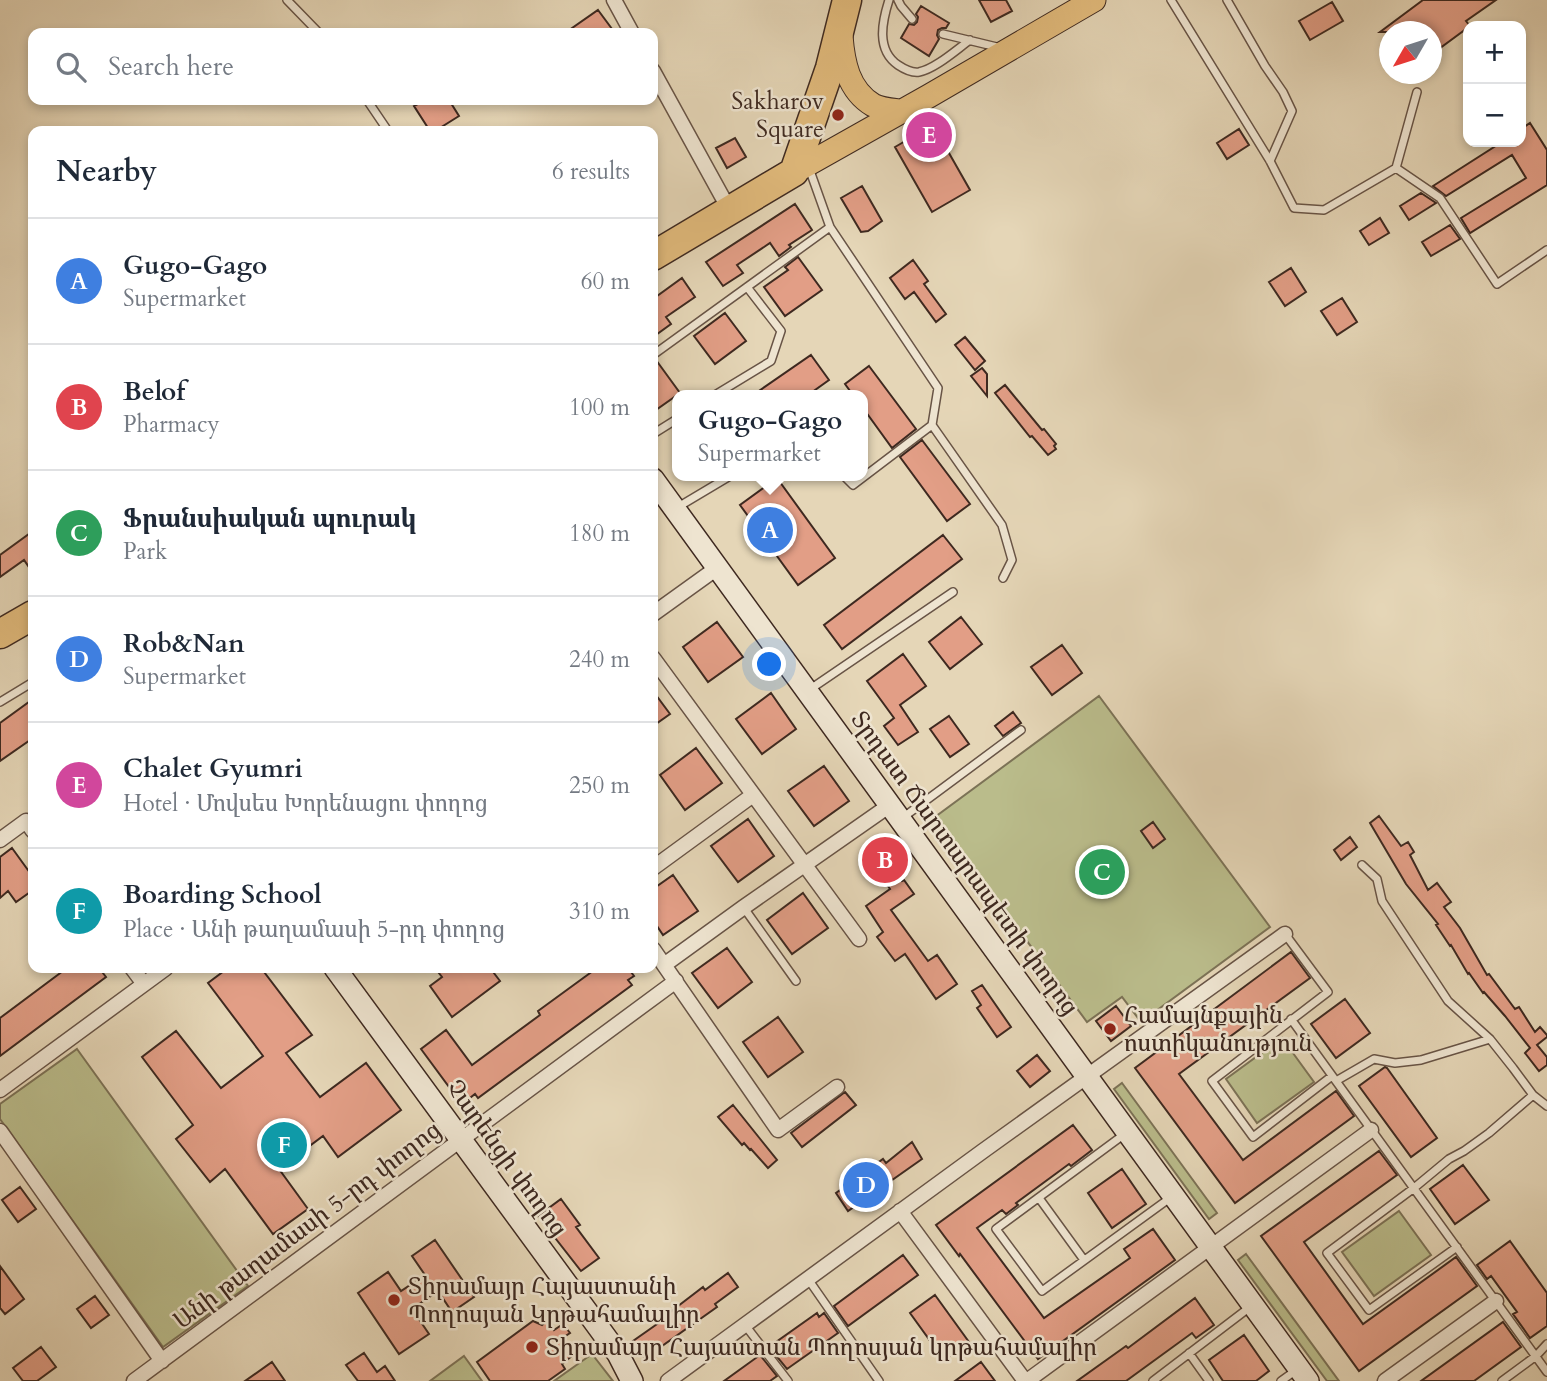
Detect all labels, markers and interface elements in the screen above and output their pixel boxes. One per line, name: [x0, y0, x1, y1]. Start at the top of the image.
north arrow: [1379, 21, 1442, 84]
map controls: [1463, 21, 1526, 147]
button: +: [1463, 21, 1526, 84]
search box: [28, 28, 658, 105]
icon: search: [52, 48, 90, 86]
text: Search here: [108, 49, 234, 84]
button: −: [1463, 84, 1526, 147]
place label: Sakharov Square: [731, 85, 825, 146]
marker: Sakharov Square: [830, 107, 846, 123]
pin: E: [906, 109, 952, 161]
text: Nearby: [56, 151, 157, 192]
text: 6 results: [552, 156, 630, 187]
text: Gugo-Gago: [123, 248, 267, 283]
text: A: [70, 266, 88, 297]
text: 60 m: [581, 266, 630, 297]
text: Supermarket: [123, 283, 246, 314]
text: Belof: [123, 374, 185, 409]
popup: [672, 390, 868, 481]
text: B: [71, 392, 87, 423]
text: 100 m: [569, 392, 630, 423]
text: Gugo-Gago: [698, 403, 842, 438]
text: Pharmacy: [123, 409, 220, 440]
text: Supermarket: [698, 438, 821, 469]
text: Ֆրանսիական պուրակ: [123, 501, 416, 536]
pin: A: [747, 504, 793, 556]
text: C: [70, 518, 88, 549]
text: 180 m: [569, 518, 630, 549]
text: Park: [123, 536, 167, 567]
text: Rob&Nan: [123, 626, 245, 661]
text: D: [69, 644, 89, 675]
text: 240 m: [569, 644, 630, 675]
your location: [752, 647, 786, 681]
text: Supermarket: [123, 661, 246, 692]
street label: Տրդատ Ճարտարապետի փողոց: [843, 705, 1086, 1022]
text: Chalet Gyumri: [123, 751, 303, 786]
text: E: [72, 770, 86, 801]
text: 250 m: [569, 770, 630, 801]
text: Hotel · Մովսես Խորենացու փողոց: [123, 788, 488, 819]
pin: B: [862, 834, 908, 886]
pin: C: [1079, 846, 1125, 898]
text: Boarding School: [123, 877, 322, 912]
text: F: [72, 896, 86, 927]
text: 310 m: [569, 896, 630, 927]
text: Place · Անի թաղամասի 5-րդ փողոց: [123, 914, 505, 945]
place label: Համայնքային ոստիկանություն: [1124, 999, 1312, 1060]
marker: Համայնքային ոստիկանություն: [1102, 1021, 1118, 1037]
street label: Չարենցի փողոց: [438, 1073, 575, 1243]
street label: Անի թաղամասի 5-րդ փողոց: [167, 1114, 448, 1337]
pin: F: [261, 1119, 307, 1171]
pin: D: [843, 1159, 889, 1211]
place label: Տիրամայր Հայաստանի Պողոսյան Կրթահամալիր: [408, 1270, 700, 1331]
marker: Տիրամայր Հայաստանի Պողոսյան Կրթահամալիր: [386, 1292, 402, 1308]
place label: Տիրամայր Հայաստան Պողոսյան կրթահամալիր: [546, 1331, 1097, 1364]
marker: Տիրամայր Հայաստան Պողոսյան կրթահամալիր: [524, 1339, 540, 1355]

